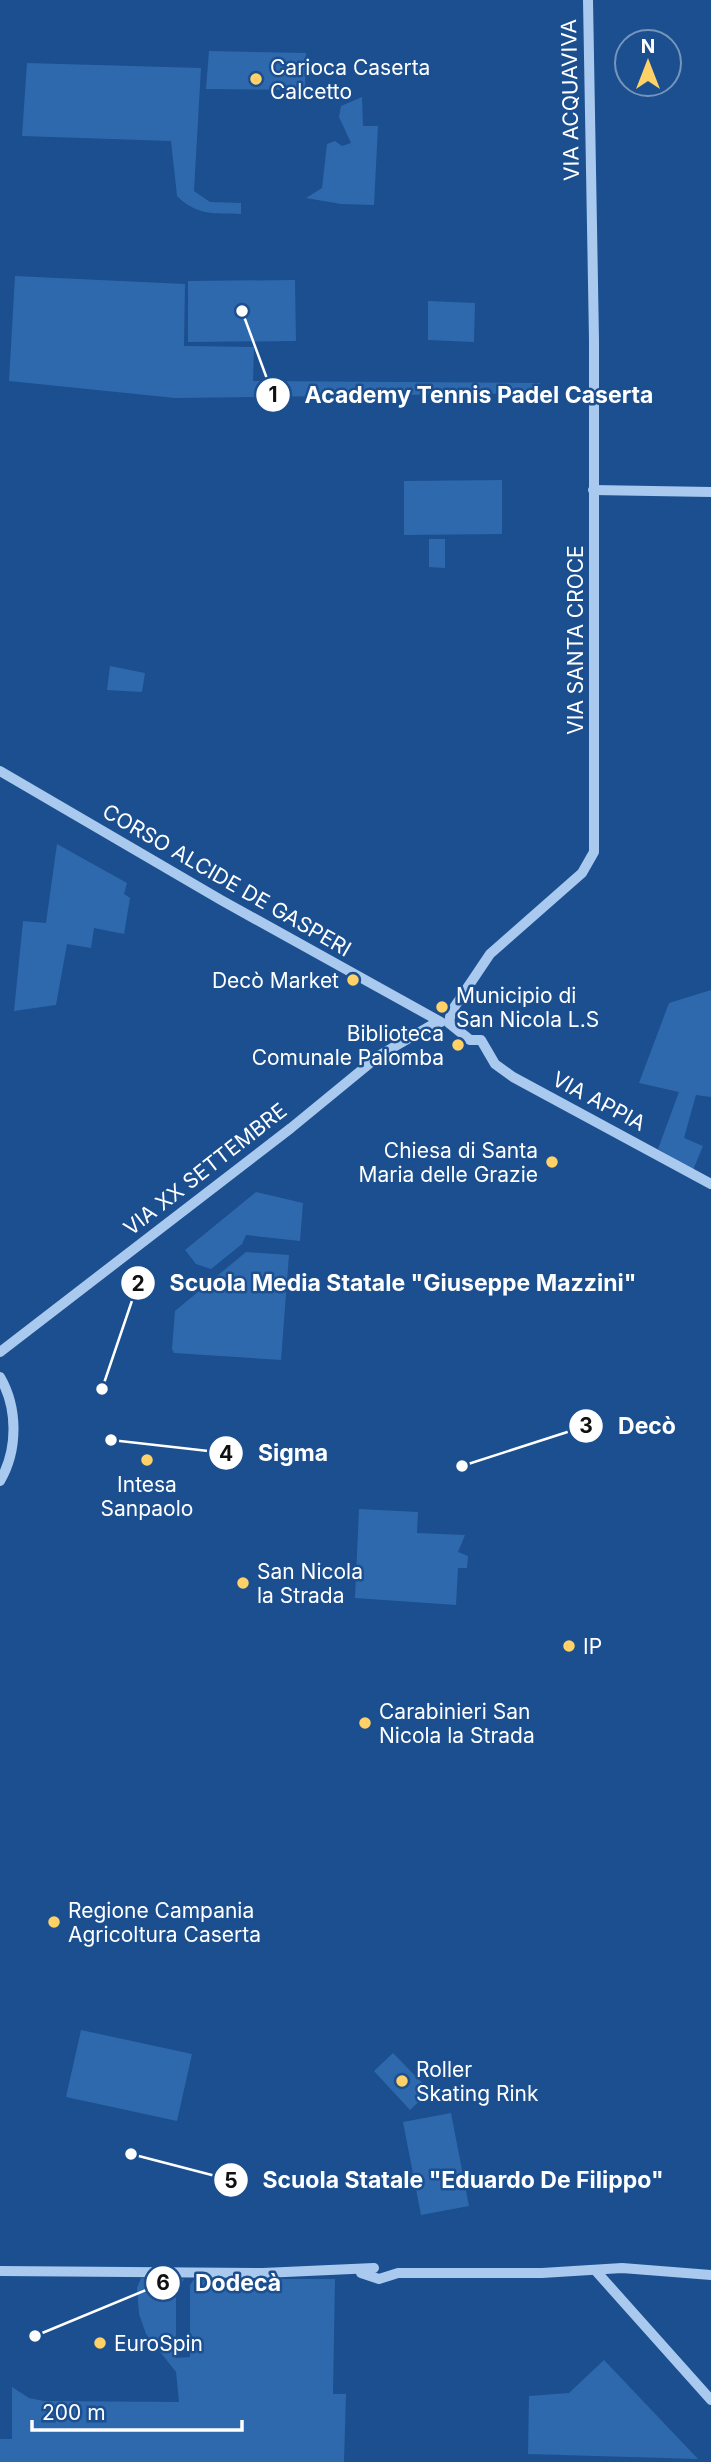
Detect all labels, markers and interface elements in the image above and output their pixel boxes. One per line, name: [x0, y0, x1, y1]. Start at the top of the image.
street label: VIA ACQUAVIVA: [556, 19, 584, 181]
north arrow: [613, 28, 683, 98]
text: N: [641, 35, 655, 58]
place label: Carioca Caserta Calcetto: [270, 55, 430, 104]
marker: Carioca Caserta Calcetto: [248, 71, 264, 87]
callout: Academy Tennis Padel Caserta: [256, 373, 668, 417]
text: Academy Tennis Padel Caserta: [305, 381, 653, 409]
text: 1: [268, 382, 278, 407]
street label: VIA SANTA CROCE: [563, 545, 588, 735]
street label: CORSO ALCIDE DE GASPERI: [98, 798, 356, 962]
place label: Decò Market: [212, 968, 339, 993]
marker: Decò Market: [345, 972, 361, 988]
place label: Municipio di San Nicola L.S: [456, 983, 599, 1032]
marker: Municipio di San Nicola L.S: [434, 999, 450, 1015]
place label: Biblioteca Comunale Palomba: [252, 1021, 444, 1070]
marker: Biblioteca Comunale Palomba: [450, 1037, 466, 1053]
street label: VIA APPIA: [548, 1066, 650, 1136]
street label: VIA XX SETTEMBRE: [119, 1098, 291, 1240]
place label: Chiesa di Santa Maria delle Grazie: [359, 1138, 538, 1187]
marker: Chiesa di Santa Maria delle Grazie: [544, 1154, 560, 1170]
callout: Scuola Media Statale "Giuseppe Mazzini": [121, 1261, 650, 1305]
text: Scuola Media Statale "Giuseppe Mazzini": [170, 1269, 636, 1297]
text: 2: [131, 1271, 145, 1296]
callout: Decò: [569, 1404, 690, 1448]
text: Decò: [618, 1412, 676, 1440]
text: 3: [579, 1413, 593, 1438]
callout: Sigma: [209, 1431, 342, 1475]
text: Sigma: [258, 1439, 328, 1467]
text: 4: [219, 1441, 233, 1466]
marker: Intesa Sanpaolo: [139, 1452, 155, 1468]
place label: Intesa Sanpaolo: [101, 1472, 193, 1521]
place label: San Nicola la Strada: [257, 1559, 363, 1608]
marker: San Nicola la Strada: [235, 1575, 251, 1591]
place label: IP: [583, 1634, 602, 1659]
marker: IP: [561, 1638, 577, 1654]
place label: Carabinieri San Nicola la Strada: [379, 1699, 535, 1748]
marker: Carabinieri San Nicola la Strada: [357, 1715, 373, 1731]
place label: Regione Campania Agricoltura Caserta: [68, 1898, 261, 1947]
marker: Regione Campania Agricoltura Caserta: [46, 1914, 62, 1930]
place label: Roller Skating Rink: [416, 2057, 539, 2106]
marker: Roller Skating Rink: [394, 2073, 410, 2089]
callout: Scuola Statale "Eduardo De Filippo": [214, 2158, 678, 2202]
text: Scuola Statale "Eduardo De Filippo": [262, 2166, 664, 2194]
text: 5: [224, 2168, 238, 2193]
callout: Dodecà: [146, 2261, 295, 2305]
text: Dodecà: [195, 2269, 281, 2297]
text: 6: [156, 2270, 170, 2295]
place label: EuroSpin: [114, 2331, 203, 2356]
marker: EuroSpin: [92, 2335, 108, 2351]
scale bar: [32, 2388, 242, 2432]
text: 200 m: [42, 2400, 106, 2425]

